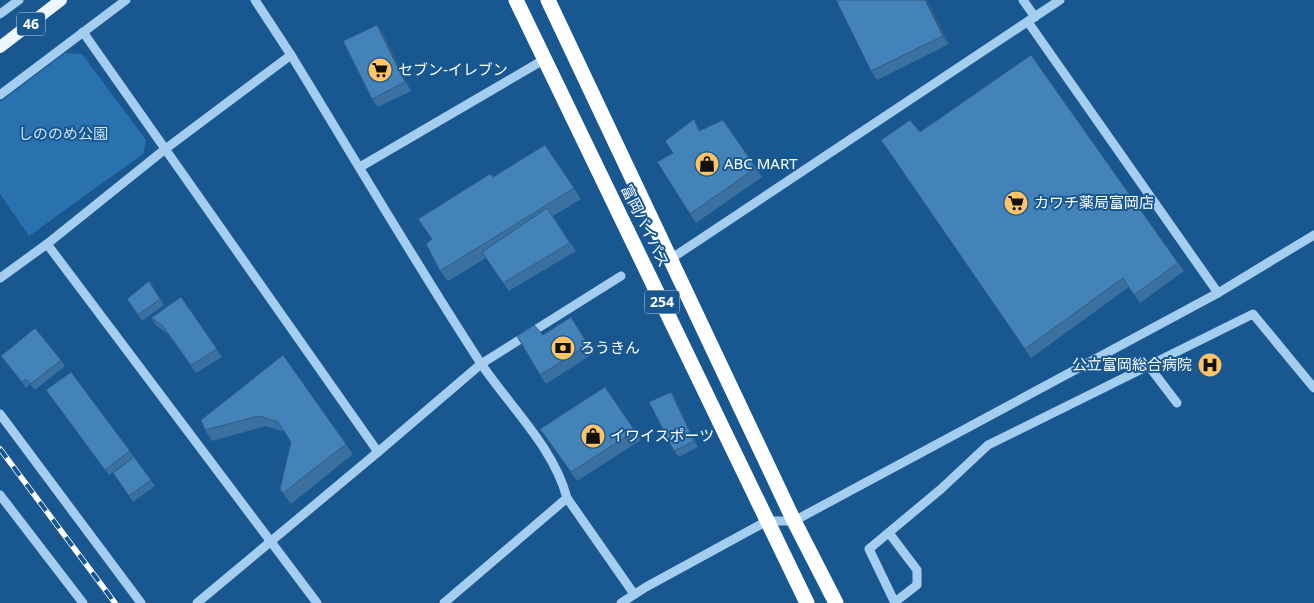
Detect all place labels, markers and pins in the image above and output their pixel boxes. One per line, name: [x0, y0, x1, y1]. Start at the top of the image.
supermarket icon: セブン-イレブン: [367, 57, 393, 83]
place label: セブン-イレブン: [398, 59, 508, 79]
shop icon: ABC MART: [694, 151, 720, 177]
place label: ABC MART: [724, 153, 798, 173]
supermarket icon: カワチ薬局富岡店: [1003, 190, 1029, 216]
place label: カワチ薬局富岡店: [1034, 192, 1154, 212]
bank icon: ろうきん: [550, 335, 576, 361]
place label: ろうきん: [580, 337, 640, 357]
hospital icon: 公立富岡総合病院: [1197, 352, 1223, 378]
place label: 公立富岡総合病院: [1072, 354, 1192, 374]
shop icon: イワイスポーツ: [580, 423, 606, 449]
place label: イワイスポーツ: [610, 425, 714, 445]

